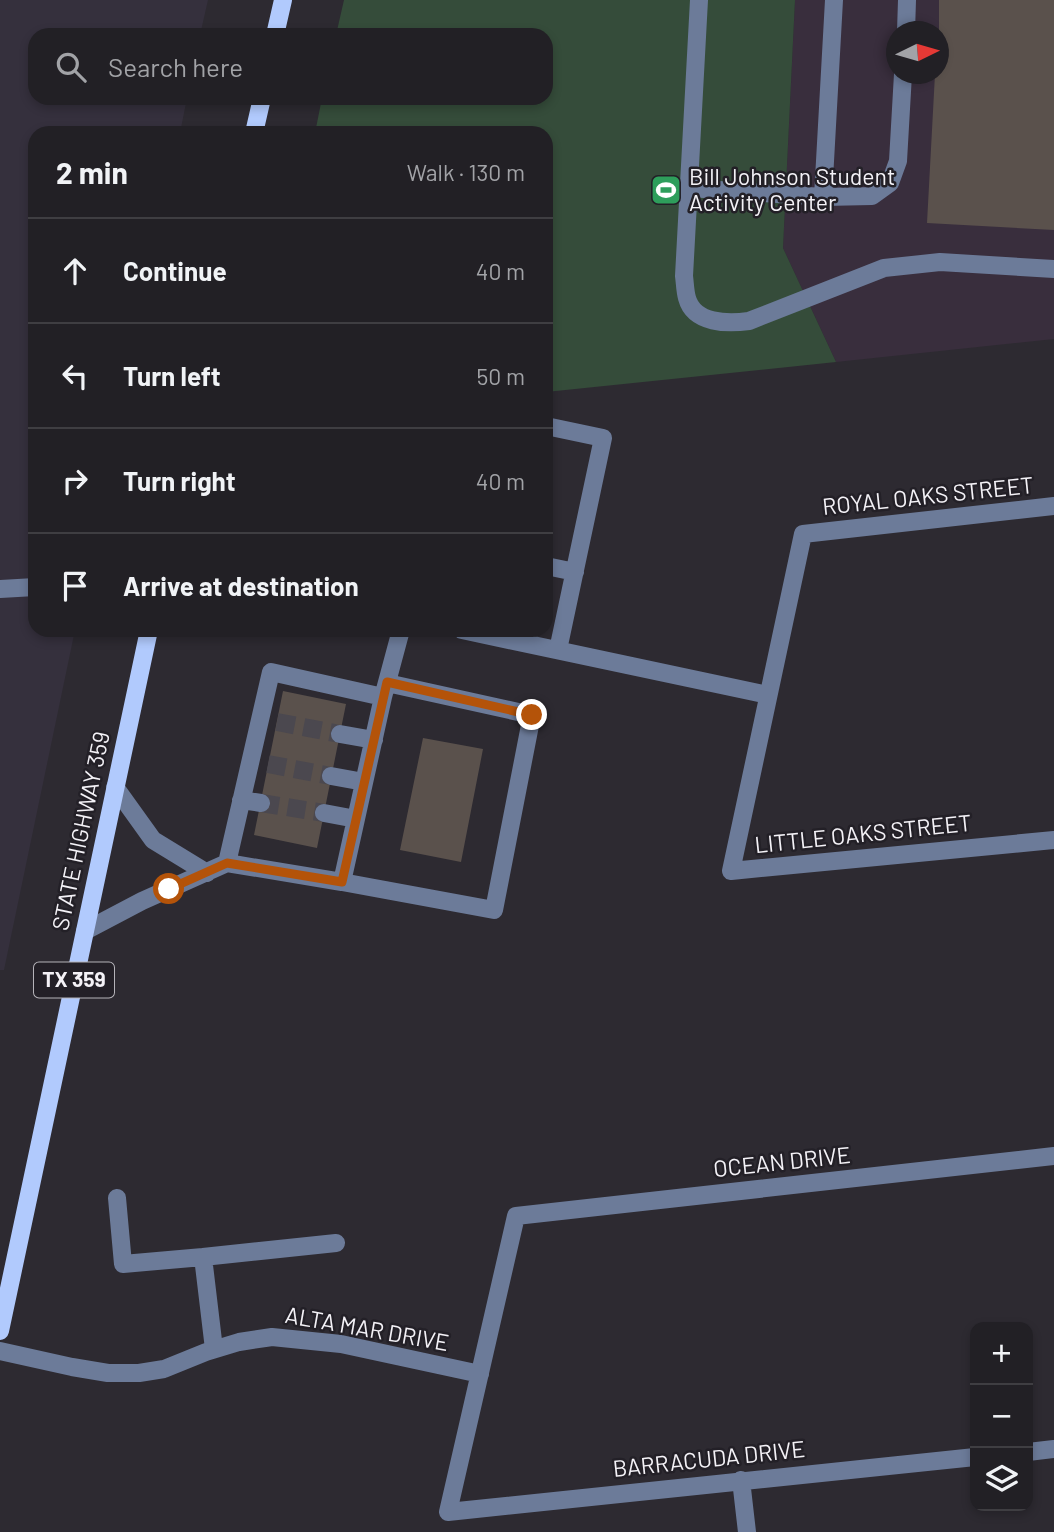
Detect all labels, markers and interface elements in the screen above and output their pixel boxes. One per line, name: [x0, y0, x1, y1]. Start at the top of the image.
north arrow: [886, 21, 949, 84]
search box: [28, 28, 553, 105]
icon: search: [52, 48, 90, 86]
text: Search here: [108, 51, 243, 82]
text: 2 min: [56, 154, 128, 190]
text: Walk · 130 m: [407, 158, 525, 186]
place label: Bill Johnson Student Activity Center: [689, 162, 895, 216]
sports icon: Bill Johnson Student Activity Center: [649, 173, 683, 207]
icon: ahead: [56, 252, 94, 290]
text: Continue: [123, 255, 227, 286]
text: 40 m: [476, 257, 525, 285]
icon: left: [56, 357, 94, 395]
text: Turn left: [123, 360, 221, 391]
text: 50 m: [477, 362, 525, 390]
icon: right: [56, 462, 94, 500]
text: Turn right: [123, 465, 236, 496]
text: 40 m: [476, 467, 525, 495]
street label: ROYAL OAKS STREET: [821, 470, 1035, 520]
icon: arrive: [56, 567, 94, 605]
text: Arrive at destination: [123, 570, 359, 601]
route end: [516, 699, 547, 730]
street label: STATE HIGHWAY 359: [45, 729, 115, 933]
street label: LITTLE OAKS STREET: [753, 808, 973, 858]
route start: [153, 873, 184, 904]
road number: TX 359: [34, 962, 114, 998]
street label: OCEAN DRIVE: [712, 1140, 852, 1182]
street label: ALTA MAR DRIVE: [283, 1300, 451, 1356]
map controls: [970, 1322, 1033, 1511]
button: +: [970, 1322, 1033, 1385]
button: −: [970, 1385, 1033, 1448]
street label: BARRACUDA DRIVE: [611, 1434, 806, 1482]
button: layers: [970, 1448, 1033, 1511]

